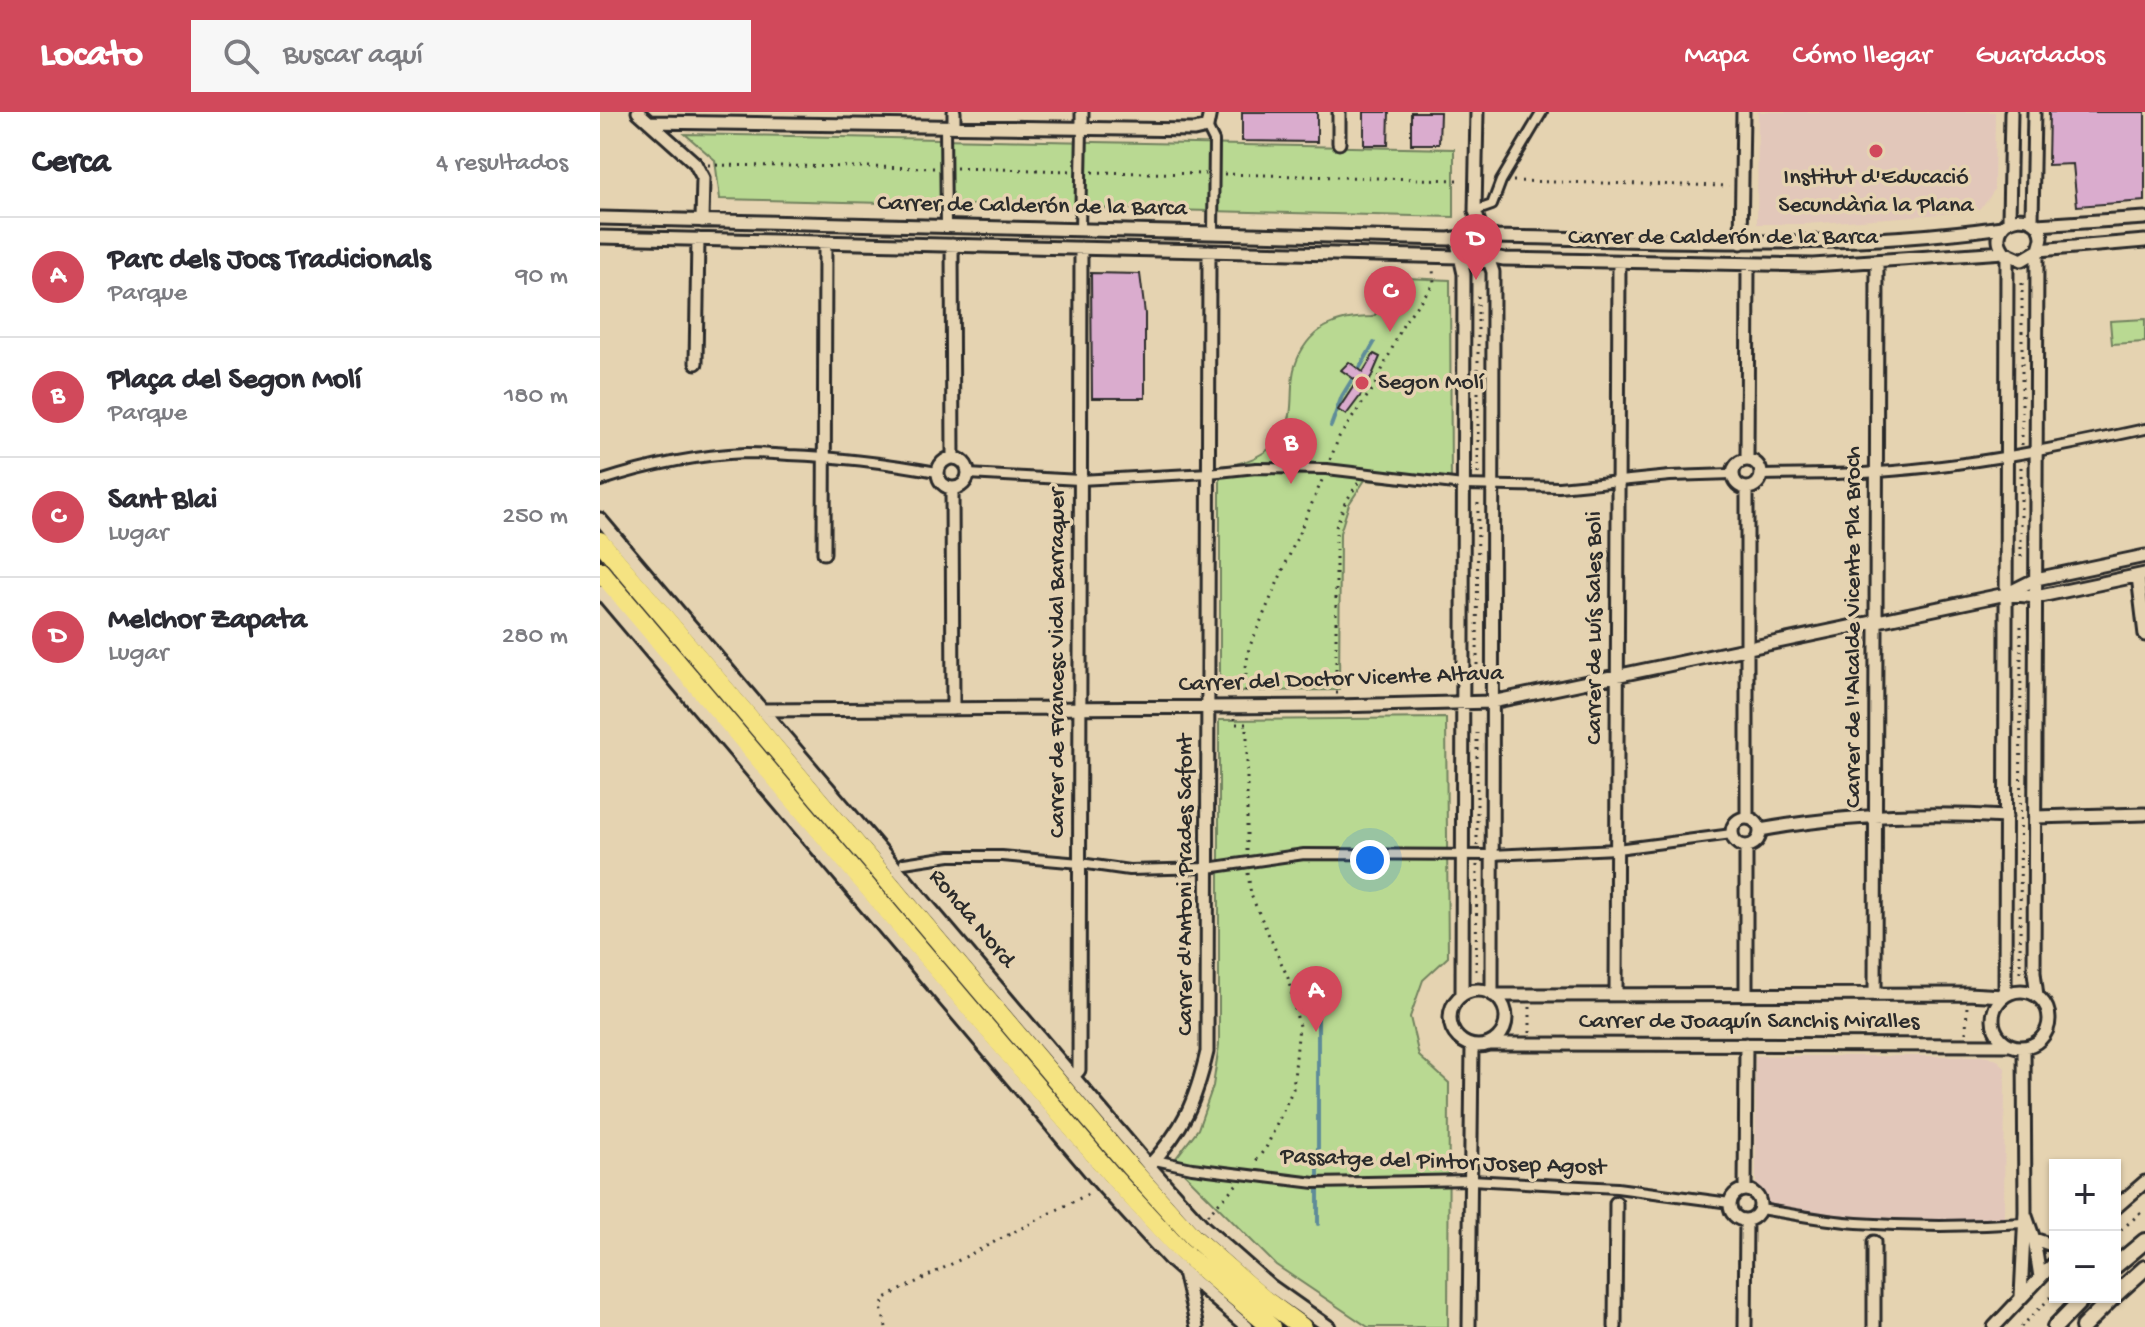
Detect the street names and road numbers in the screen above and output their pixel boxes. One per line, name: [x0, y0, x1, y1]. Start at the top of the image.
street label: Carrer de Calderón de la Barca: [877, 190, 1188, 224]
street label: Carrer de Calderón de la Barca: [1568, 224, 1879, 253]
street label: Carrer de l'Alcalde Vicente Pla Broch: [1840, 446, 1869, 808]
street label: Carrer de Francesc Vidal Barraquer: [1044, 485, 1073, 838]
street label: Carrer de Luís Sales Boli: [1581, 511, 1610, 745]
street label: Carrer del Doctor Vicente Altava: [1178, 660, 1504, 700]
street label: Carrer d'Antoni Prades Safont: [1172, 732, 1201, 1036]
street label: Ronda Nord: [921, 864, 1022, 976]
street label: Carrer de Joaquín Sanchis Miralles: [1579, 1008, 1920, 1037]
street label: Passatge del Pintor Josep Agost: [1279, 1143, 1608, 1183]

